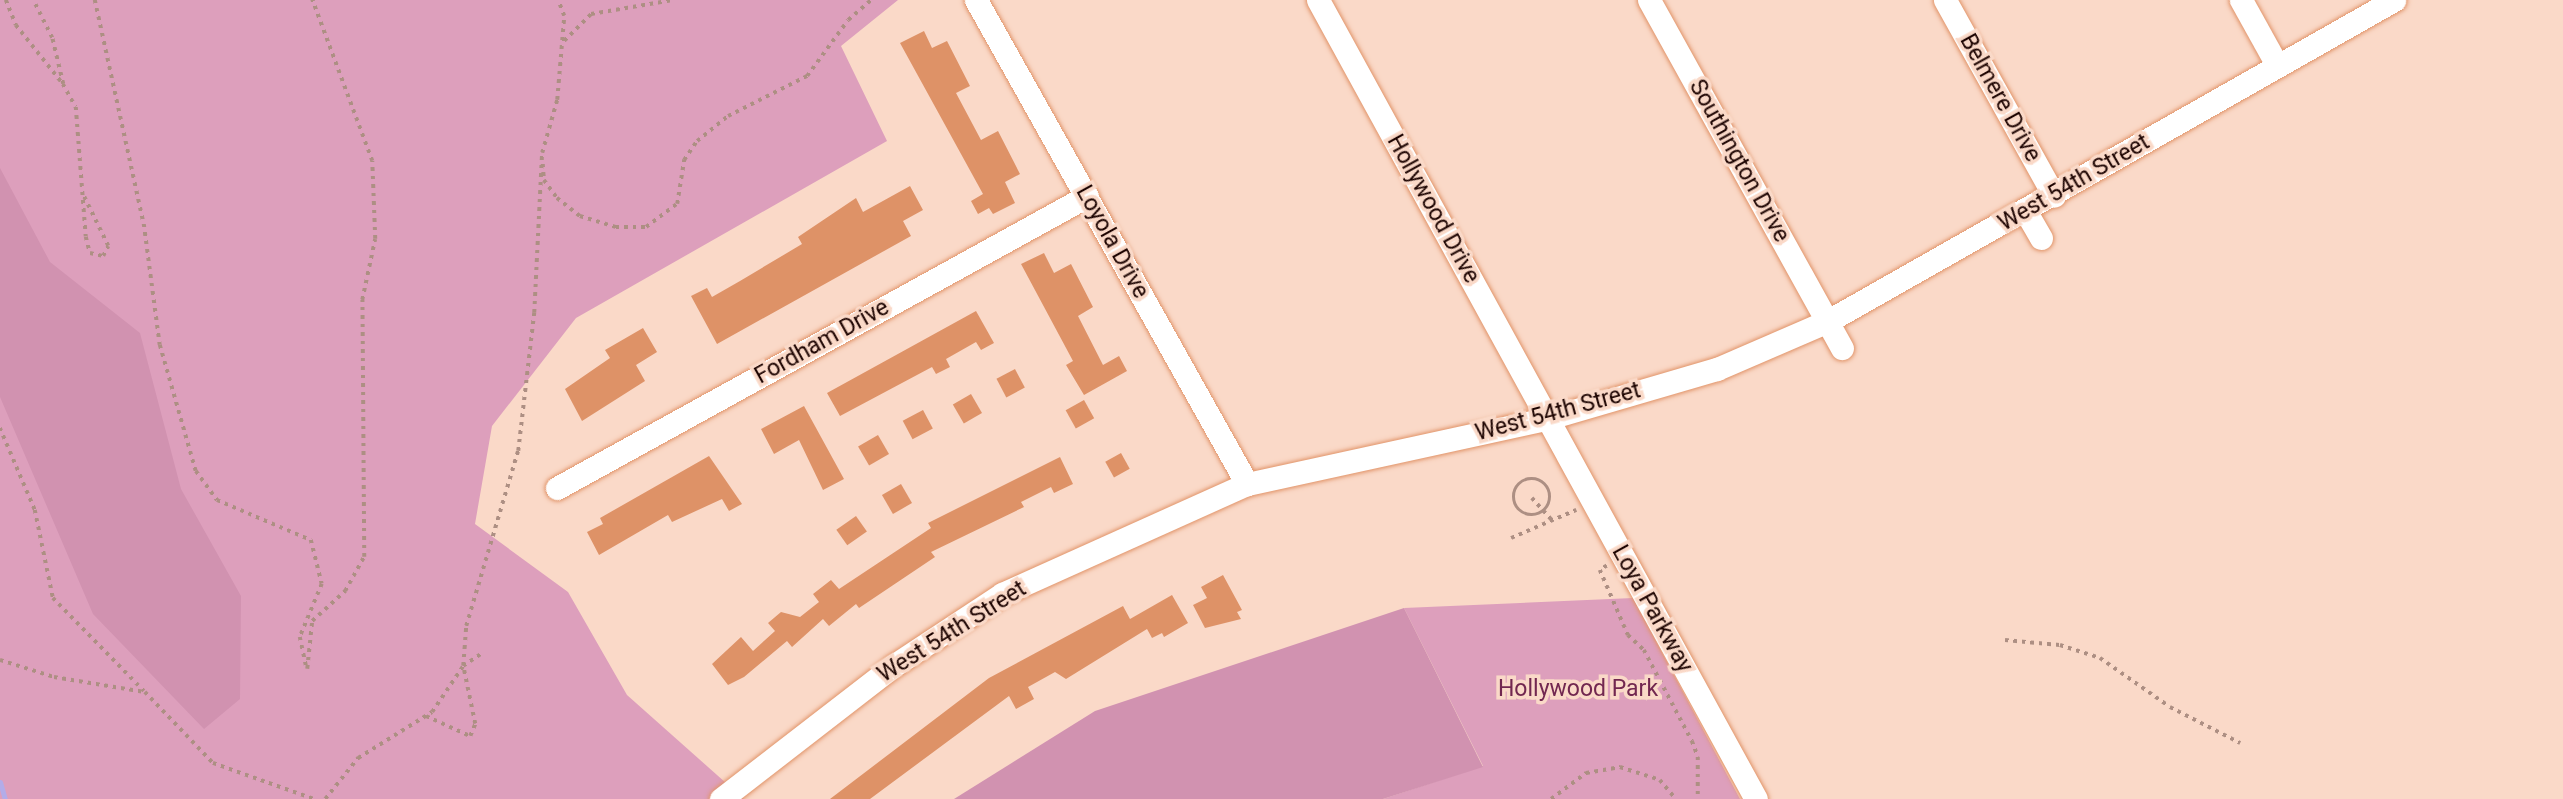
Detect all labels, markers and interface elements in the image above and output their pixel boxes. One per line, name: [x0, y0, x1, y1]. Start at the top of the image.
street label: Belmere Drive: [1954, 29, 2046, 167]
street label: Southington Drive: [1683, 75, 1795, 247]
street label: West 54th Street: [1994, 129, 2154, 237]
street label: Hollywood Drive: [1381, 130, 1485, 288]
street label: Loyola Drive: [1070, 181, 1154, 303]
street label: Fordham Drive: [750, 294, 894, 390]
street label: West 54th Street: [1472, 377, 1644, 447]
street label: Loya Parkway: [1606, 541, 1698, 677]
street label: West 54th Street: [873, 575, 1031, 689]
park label: Hollywood Park: [1498, 675, 1658, 703]

